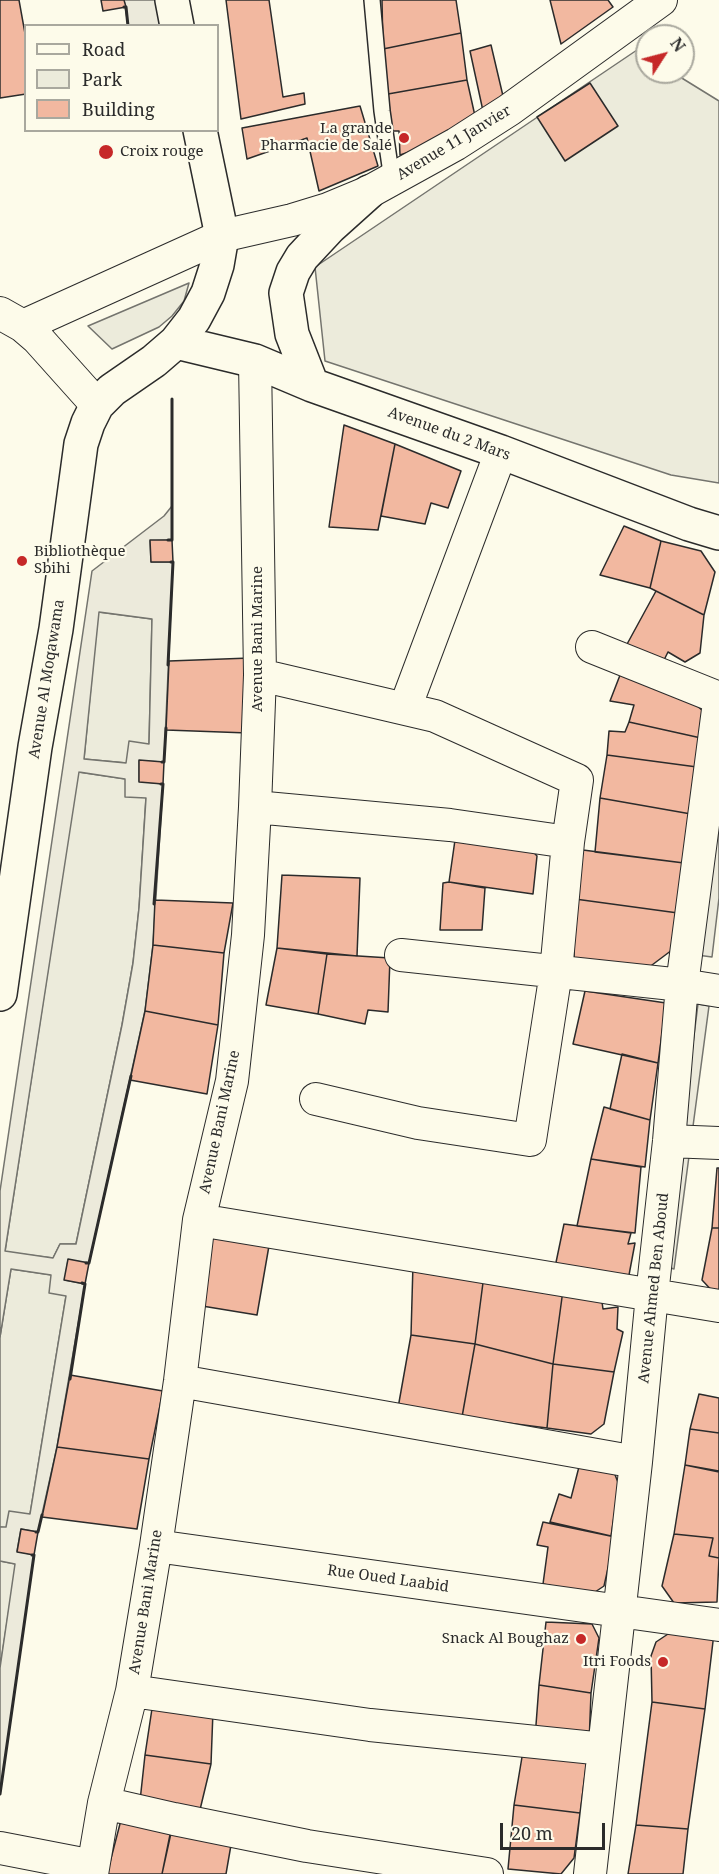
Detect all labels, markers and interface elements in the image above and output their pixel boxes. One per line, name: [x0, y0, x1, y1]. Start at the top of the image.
legend: [24, 24, 219, 132]
north arrow: [635, 24, 695, 84]
text: N: [665, 33, 691, 56]
text: Road: [82, 37, 125, 61]
text: Park: [82, 67, 122, 91]
text: Building: [82, 97, 155, 121]
street label: Avenue 11 Janvier: [394, 102, 514, 184]
place label: La grande Pharmacie de Salé: [261, 120, 392, 155]
marker: La grande Pharmacie de Salé: [397, 131, 411, 145]
marker: Croix rouge: [97, 143, 115, 161]
place label: Croix rouge: [120, 143, 204, 161]
street label: Avenue du 2 Mars: [385, 404, 513, 464]
place label: Bibliothèque Sbihi: [34, 543, 126, 578]
marker: Bibliothèque Sbihi: [15, 554, 29, 568]
street label: Avenue Bani Marine: [249, 566, 267, 712]
street label: Avenue Al Moqawama: [26, 598, 68, 760]
street label: Avenue Bani Marine: [196, 1049, 244, 1195]
street label: Avenue Ahmed Ben Aboud: [635, 1192, 673, 1384]
street label: Avenue Bani Marine: [126, 1528, 166, 1676]
street label: Rue Oued Laabid: [326, 1562, 450, 1596]
place label: Snack Al Boughaz: [442, 1630, 569, 1648]
marker: Snack Al Boughaz: [574, 1632, 588, 1646]
place label: Itri Foods: [583, 1653, 651, 1671]
marker: Itri Foods: [656, 1655, 670, 1669]
scale bar: [503, 1811, 608, 1849]
text: 20 m: [511, 1821, 553, 1845]

